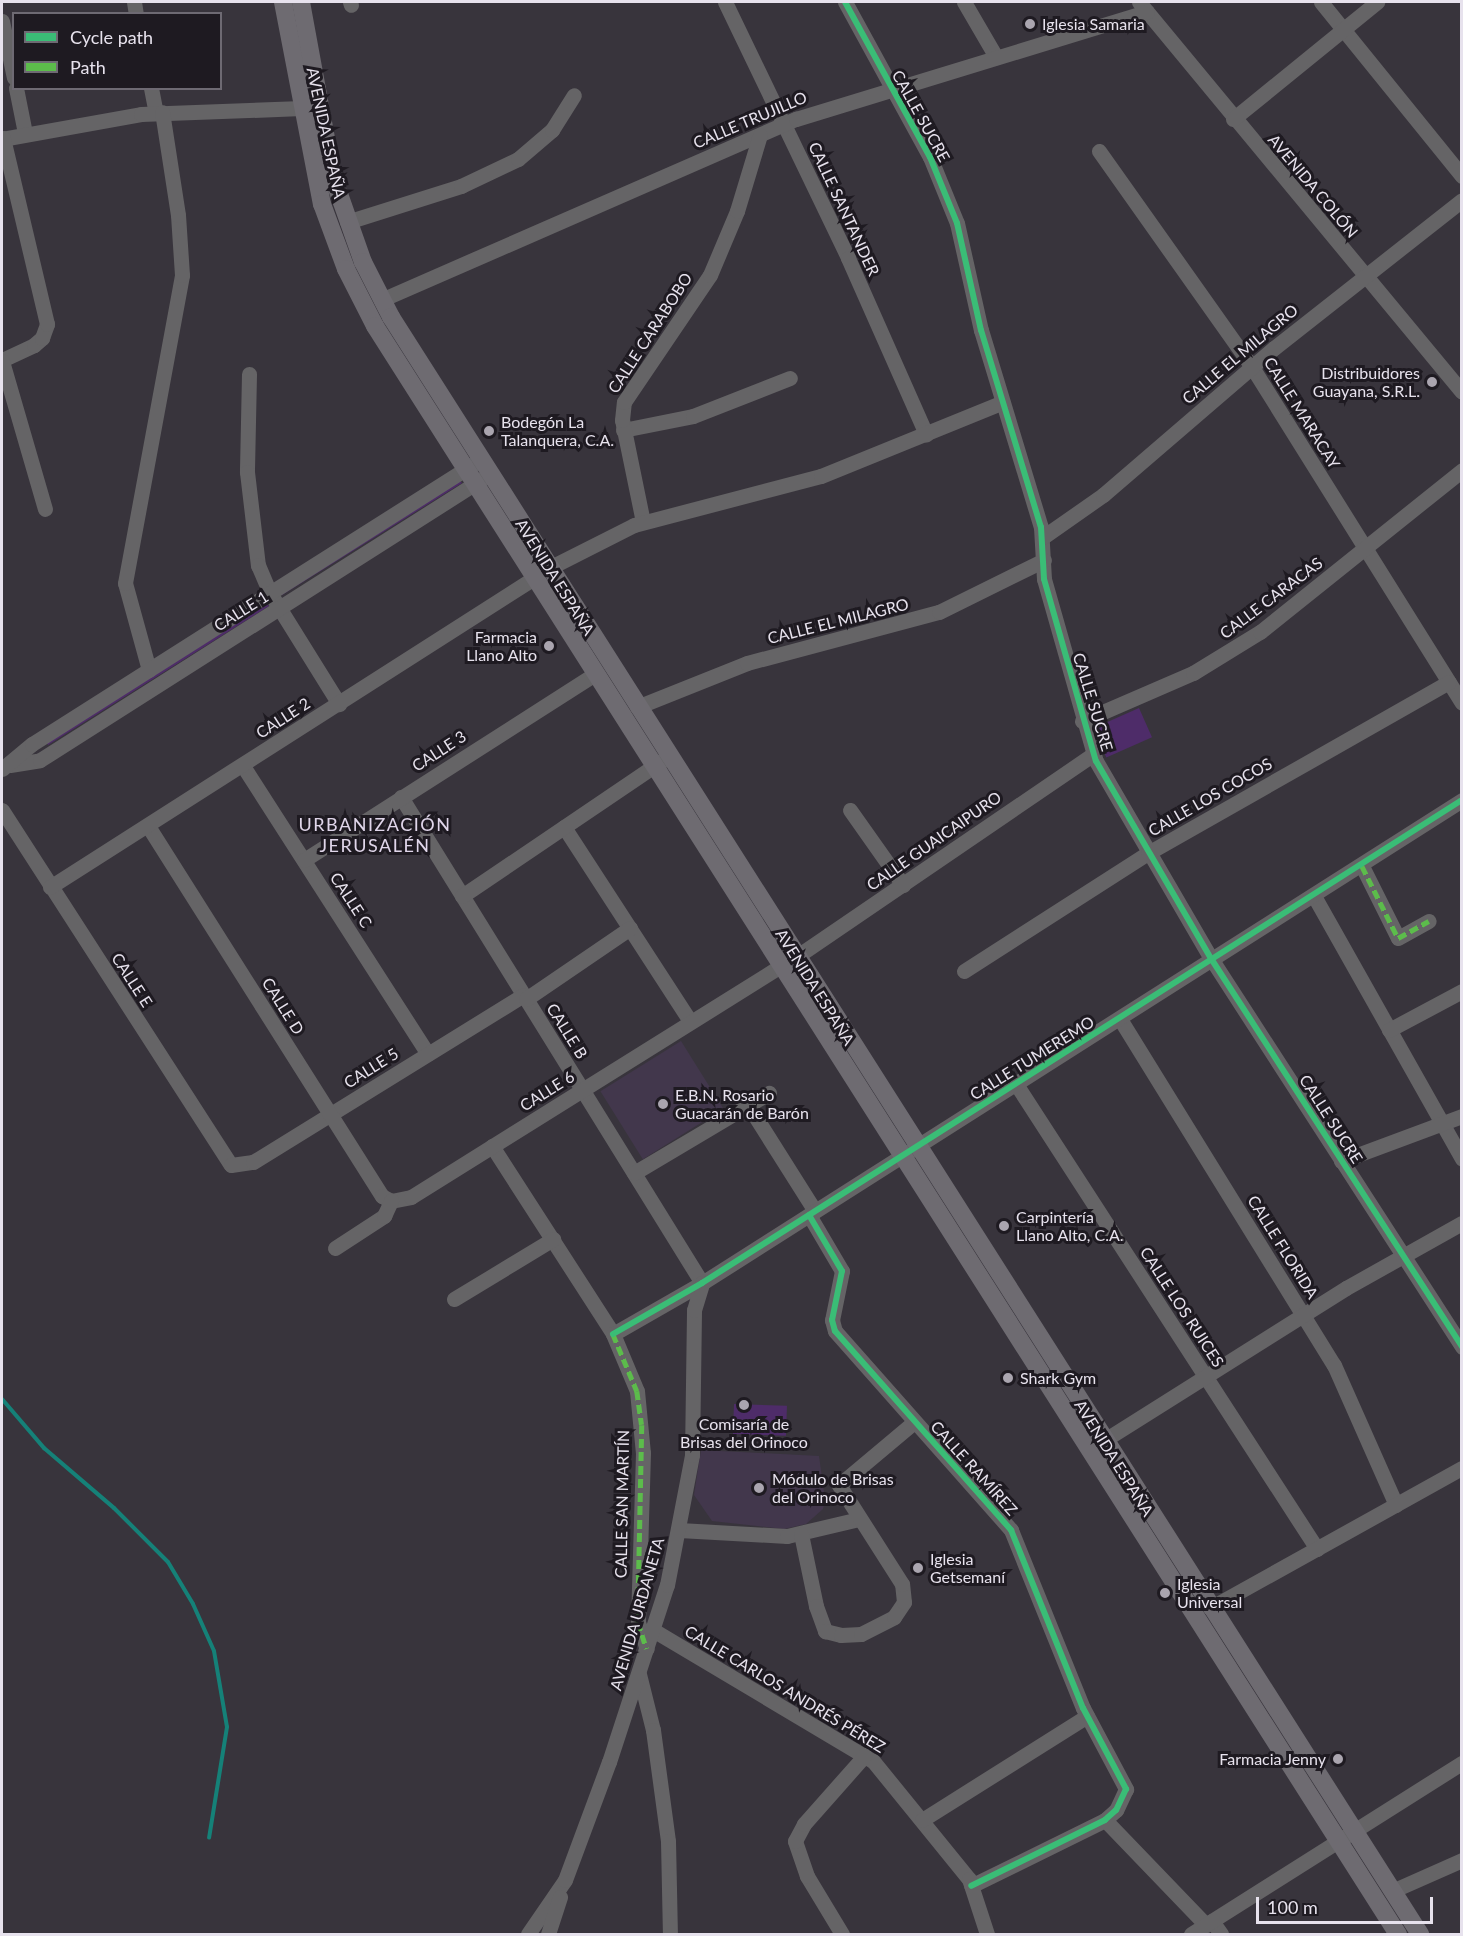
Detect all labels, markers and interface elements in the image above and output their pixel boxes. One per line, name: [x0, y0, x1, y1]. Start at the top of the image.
legend: [12, 12, 222, 90]
place label: Iglesia Samaria: [1042, 14, 1145, 34]
marker: Iglesia Samaria: [1023, 17, 1037, 31]
text: Cycle path: [70, 26, 153, 48]
text: Path: [70, 56, 106, 78]
street label: AVENIDA ESPAÑA: [303, 65, 349, 201]
street label: CALLE SUCRE: [888, 67, 954, 165]
street label: CALLE TRUJILLO: [690, 87, 810, 153]
street label: AVENIDA COLÓN: [1264, 130, 1362, 242]
street label: CALLE SANTANDER: [805, 139, 883, 279]
street label: CALLE CARABOBO: [604, 269, 696, 397]
street label: CALLE EL MILAGRO: [1178, 300, 1302, 408]
street label: CALLE MARACAY: [1260, 354, 1344, 472]
place label: Distribuidores Guayana, S.R.L.: [1313, 363, 1420, 401]
marker: Distribuidores Guayana, S.R.L.: [1425, 375, 1439, 389]
place label: Bodegón La Talanquera, C.A.: [501, 412, 614, 450]
marker: Bodegón La Talanquera, C.A.: [482, 424, 496, 438]
street label: AVENIDA ESPAÑA: [511, 515, 599, 639]
street label: CALLE CARACAS: [1216, 553, 1326, 643]
street label: CALLE 1: [210, 587, 272, 635]
street label: CALLE EL MILAGRO: [765, 594, 911, 648]
place label: Farmacia Llano Alto: [466, 627, 537, 665]
marker: Farmacia Llano Alto: [542, 639, 556, 653]
street label: CALLE SUCRE: [1069, 651, 1117, 753]
street label: CALLE 2: [252, 693, 314, 743]
street label: CALLE 3: [408, 726, 470, 776]
street label: CALLE LOS COCOS: [1145, 754, 1275, 840]
street label: CALLE GUAICAIPURO: [863, 787, 1005, 895]
district label: URBANIZACIÓN JERUSALÉN: [299, 814, 451, 856]
street label: CALLE C: [326, 869, 376, 931]
street label: AVENIDA ESPAÑA: [771, 925, 859, 1049]
street label: CALLE E: [107, 949, 157, 1011]
street label: CALLE D: [258, 974, 308, 1038]
street label: CALLE B: [543, 1000, 591, 1062]
street label: CALLE TUMEREMO: [966, 1012, 1098, 1104]
street label: CALLE 5: [340, 1044, 402, 1092]
street label: CALLE 6: [516, 1067, 578, 1115]
street label: CALLE SUCRE: [1295, 1071, 1367, 1167]
place label: E.B.N. Rosario Guacarán de Barón: [675, 1085, 809, 1123]
marker: E.B.N. Rosario Guacarán de Barón: [656, 1097, 670, 1111]
street label: CALLE FLORIDA: [1244, 1192, 1322, 1302]
place label: Carpintería Llano Alto, C.A.: [1016, 1207, 1124, 1245]
marker: Carpintería Llano Alto, C.A.: [997, 1219, 1011, 1233]
street label: CALLE LOS RUICES: [1136, 1243, 1228, 1371]
place label: Shark Gym: [1020, 1368, 1096, 1388]
marker: Shark Gym: [1001, 1371, 1015, 1385]
street label: AVENIDA ESPAÑA: [1070, 1396, 1158, 1520]
marker: Comisaría de Brisas del Orinoco: [737, 1398, 751, 1412]
place label: Comisaría de Brisas del Orinoco: [680, 1414, 808, 1452]
street label: CALLE RAMÍREZ: [927, 1417, 1021, 1519]
street label: CALLE SAN MARTÍN: [611, 1430, 633, 1578]
place label: Módulo de Brisas del Orinoco: [772, 1469, 894, 1507]
marker: Módulo de Brisas del Orinoco: [750, 1479, 768, 1497]
street label: AVENIDA URDANETA: [606, 1535, 668, 1693]
place label: Iglesia Getsemaní: [930, 1549, 1005, 1587]
marker: Iglesia Getsemaní: [911, 1561, 925, 1575]
place label: Iglesia Universal: [1177, 1574, 1242, 1612]
marker: Iglesia Universal: [1158, 1586, 1172, 1600]
street label: CALLE CARLOS ANDRÉS PÉREZ: [681, 1621, 889, 1757]
place label: Farmacia Jenny: [1219, 1749, 1326, 1769]
marker: Farmacia Jenny: [1331, 1752, 1345, 1766]
scale bar: [1259, 1885, 1436, 1923]
text: 100 m: [1267, 1896, 1318, 1918]

